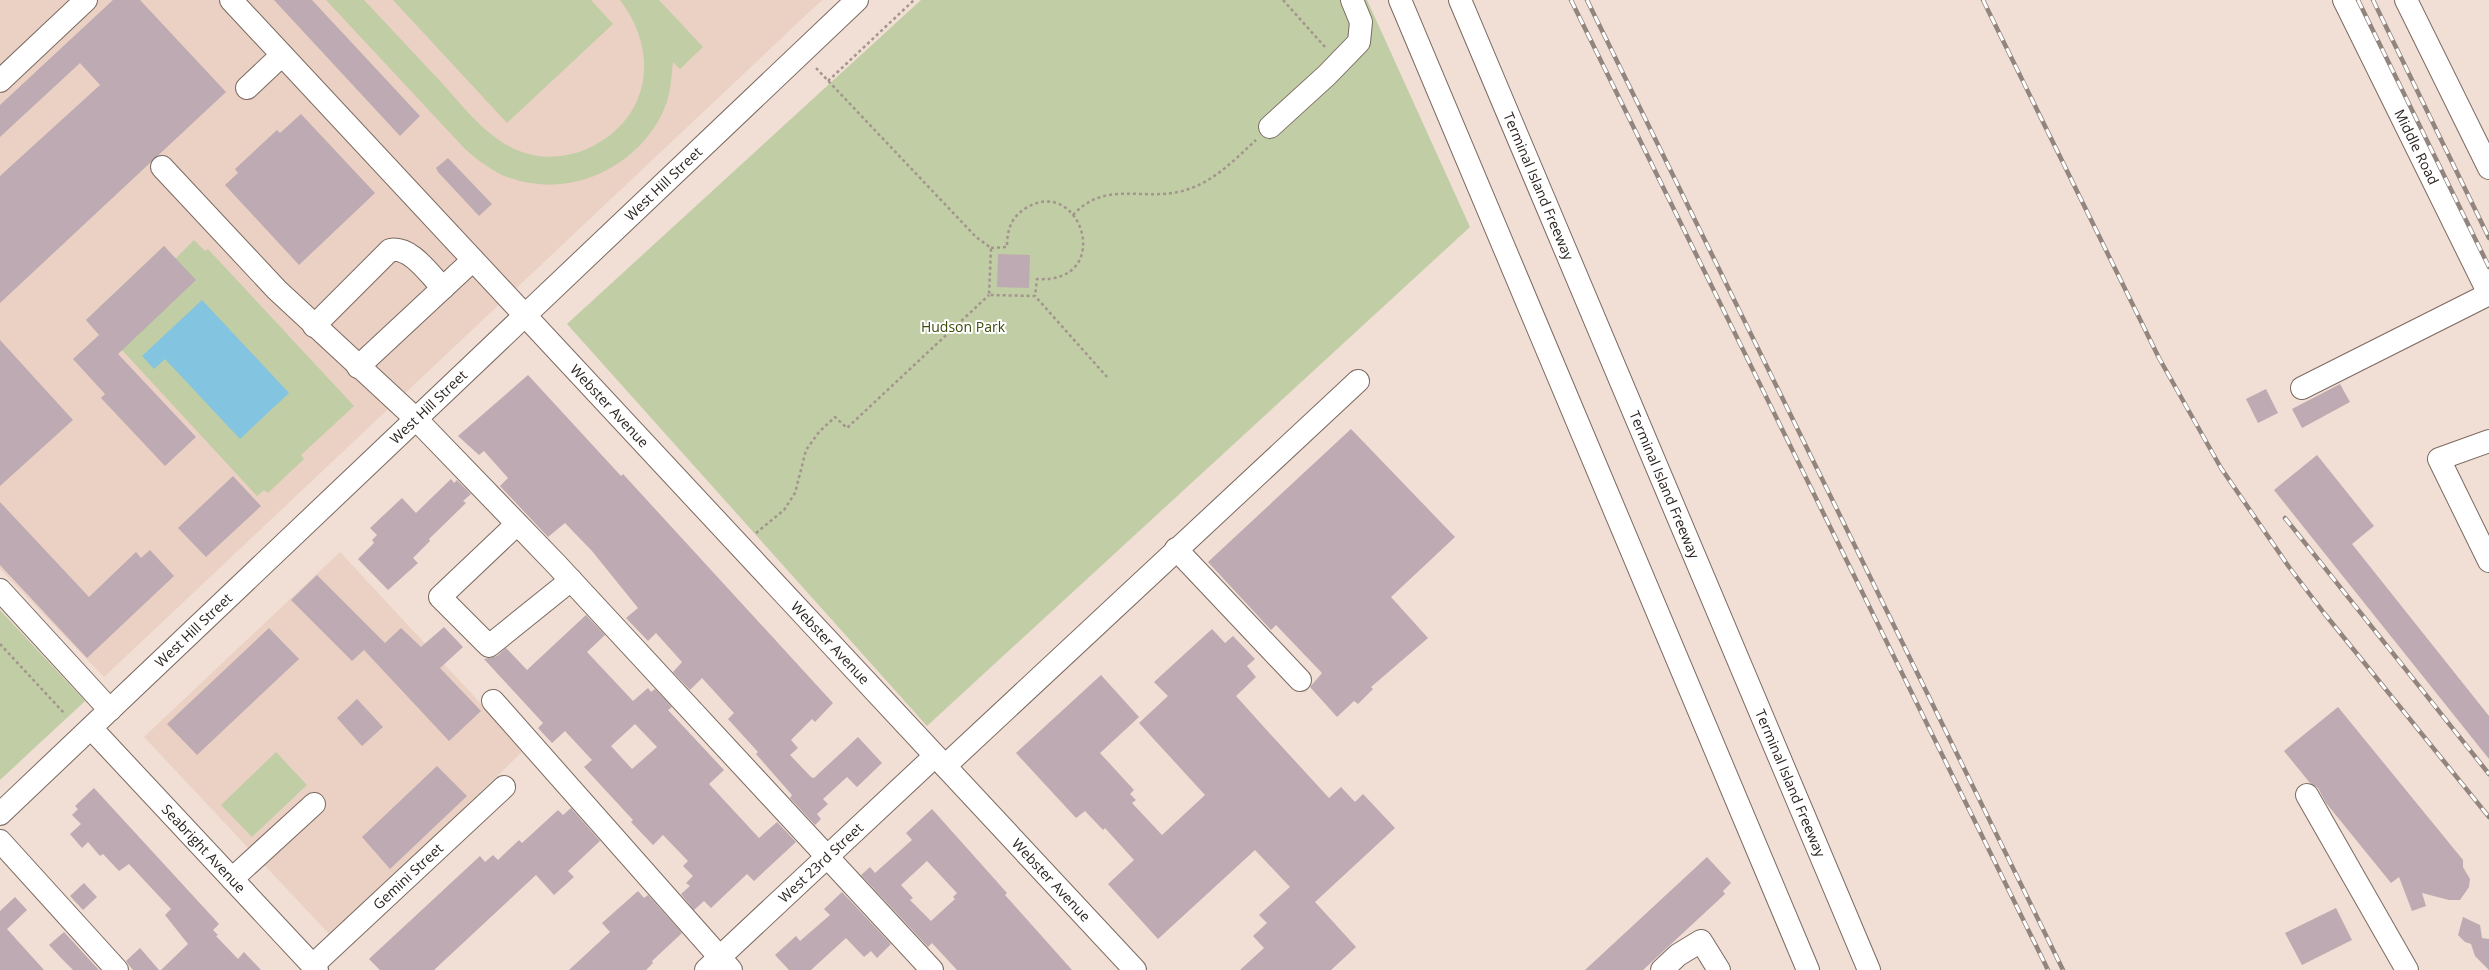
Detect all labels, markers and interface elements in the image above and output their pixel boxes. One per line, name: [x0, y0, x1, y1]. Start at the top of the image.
street label: Middle Road: [2390, 106, 2444, 188]
street label: Terminal Island Freeway: [1499, 109, 1579, 264]
street label: West Hill Street: [620, 142, 706, 225]
park label: Hudson Park: [921, 317, 1006, 336]
street label: Webster Avenue: [566, 360, 653, 451]
street label: West Hill Street: [385, 365, 471, 448]
street label: Terminal Island Freeway: [1625, 408, 1705, 562]
street label: West Hill Street: [150, 588, 236, 671]
street label: Webster Avenue: [787, 597, 874, 688]
street label: Terminal Island Freeway: [1751, 706, 1831, 861]
street label: Seabright Avenue: [158, 800, 250, 897]
street label: West 23rd Street: [774, 818, 867, 907]
street label: Webster Avenue: [1008, 834, 1095, 925]
street label: Gemini Street: [369, 839, 447, 913]

